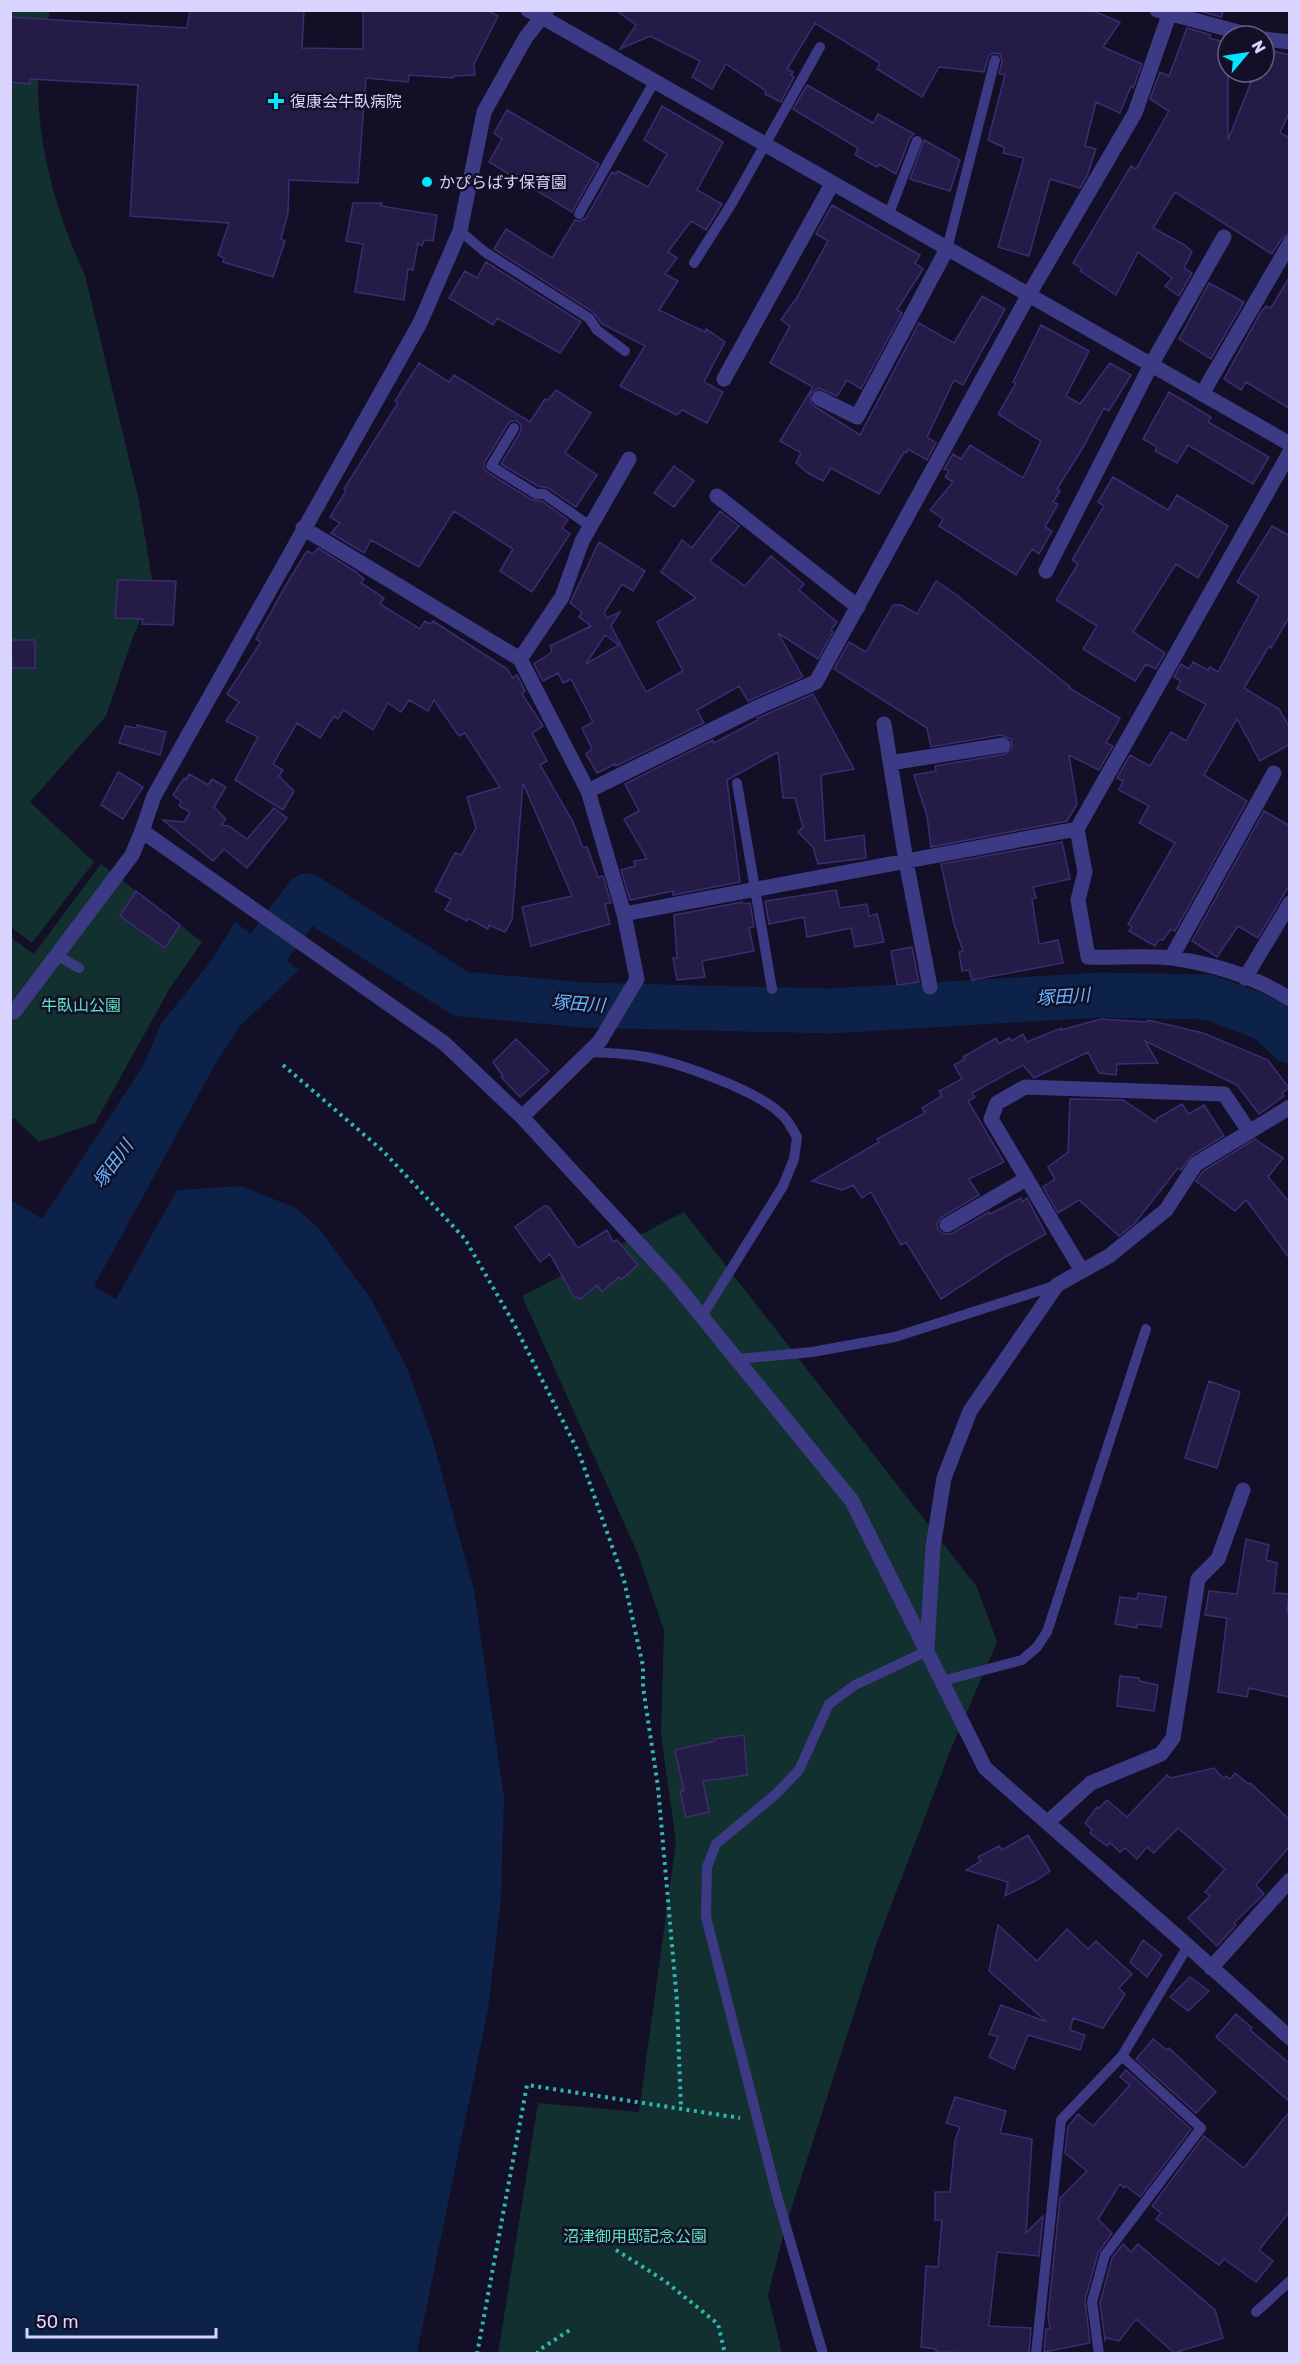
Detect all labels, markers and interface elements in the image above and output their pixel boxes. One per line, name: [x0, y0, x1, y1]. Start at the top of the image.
north arrow: [1216, 24, 1276, 84]
text: N: [1248, 37, 1270, 57]
marker: 復康会牛臥病院: [267, 92, 285, 110]
place label: 復康会牛臥病院: [290, 92, 402, 111]
place label: かぴらばす保育園: [439, 173, 567, 192]
marker: かぴらばす保育園: [420, 175, 434, 189]
water label: 塚田川: [1035, 984, 1093, 1010]
water label: 塚田川: [550, 991, 608, 1017]
park label: 牛臥山公園: [41, 996, 121, 1015]
water label: 塚田川: [88, 1134, 139, 1192]
park label: 沼津御用邸記念公園: [563, 2227, 707, 2246]
scale bar: [27, 2301, 216, 2339]
text: 50 m: [36, 2311, 79, 2333]

